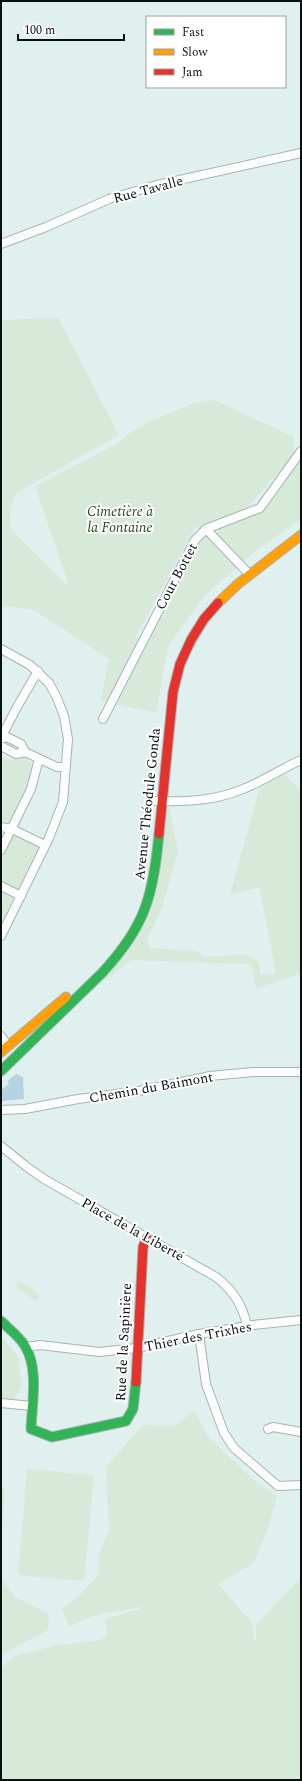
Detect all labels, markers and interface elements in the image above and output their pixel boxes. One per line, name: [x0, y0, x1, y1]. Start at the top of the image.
scale bar: [18, 16, 124, 42]
legend: [146, 16, 286, 88]
text: 100 m: [24, 21, 55, 40]
text: Fast: [182, 23, 204, 42]
text: Slow: [182, 43, 208, 62]
text: Jam: [182, 63, 203, 82]
street label: Rue Tavalle: [111, 170, 186, 209]
park label: Cimetière à la Fontaine: [87, 501, 153, 538]
street label: Cour Bottet: [150, 539, 203, 613]
street label: Avenue Théodule Gonda: [129, 727, 166, 881]
street label: Chemin du Baimont: [88, 1066, 215, 1109]
street label: Place de la Liberté: [78, 1192, 188, 1267]
street label: Rue de la Sapinière: [110, 1282, 137, 1402]
street label: Thier des Trixhes: [143, 1316, 253, 1357]

